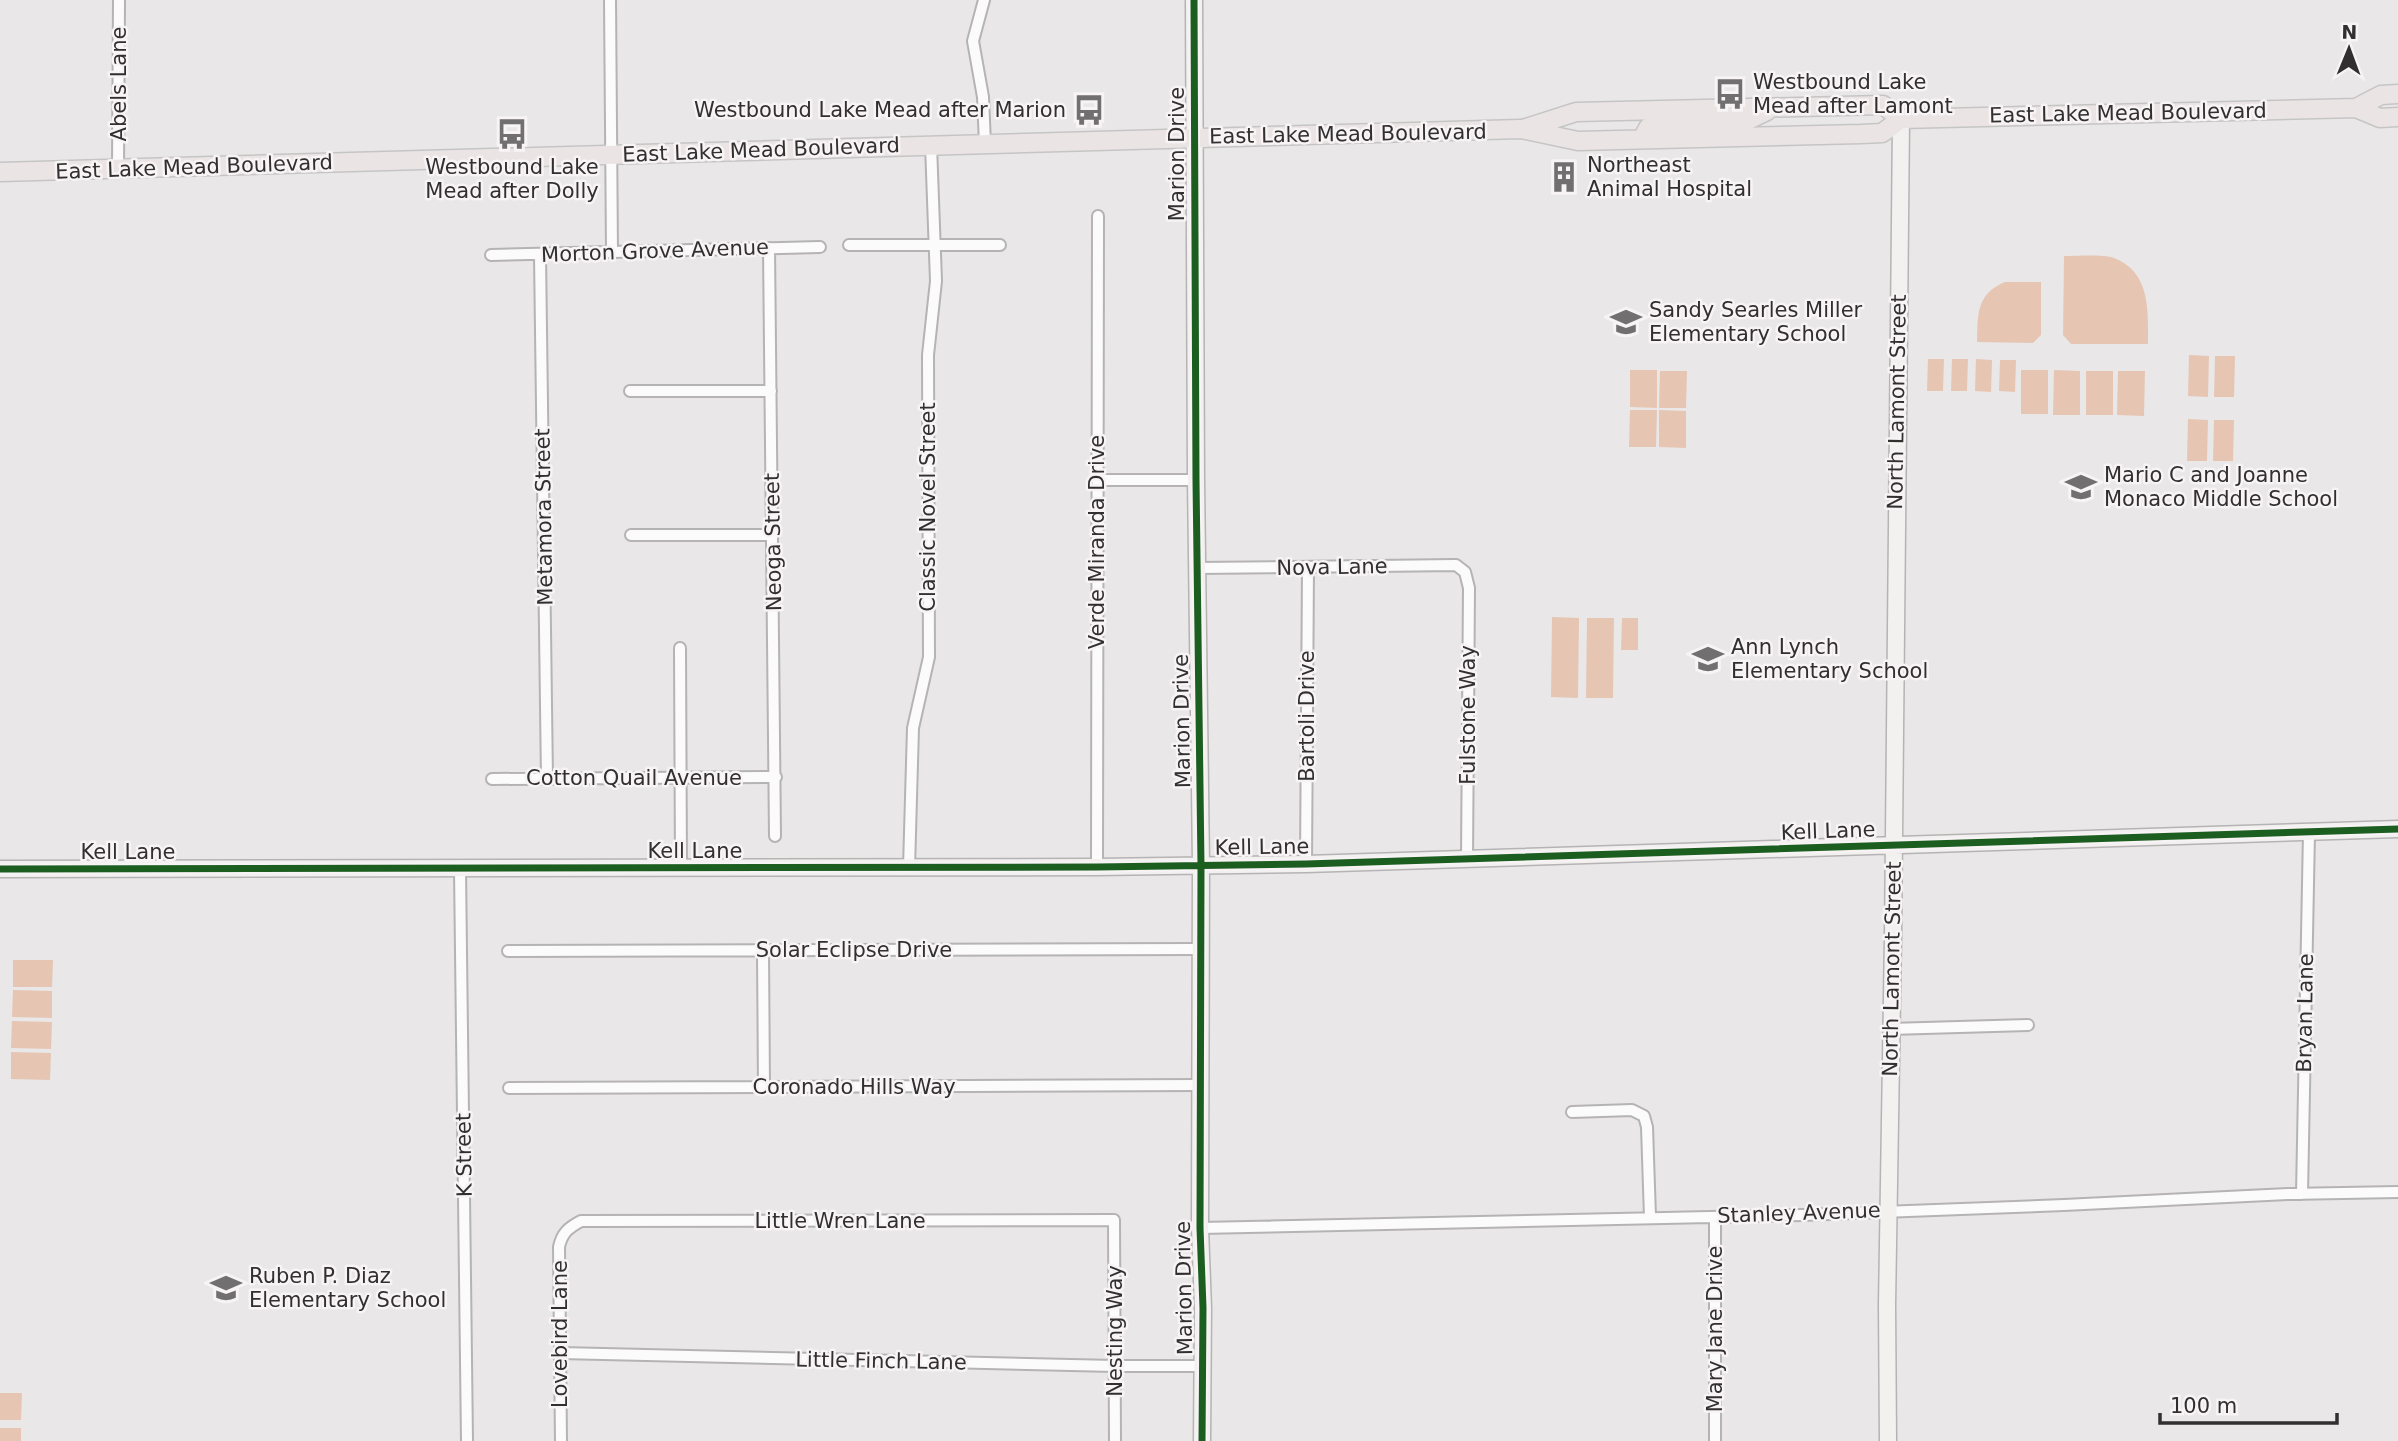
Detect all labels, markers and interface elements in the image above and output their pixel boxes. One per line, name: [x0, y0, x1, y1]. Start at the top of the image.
north arrow: [2314, 14, 2384, 84]
text: N: [2341, 21, 2357, 43]
street label: Abels Lane: [107, 27, 131, 141]
place label: Westbound Lake Mead after Lamont: [1753, 70, 1953, 118]
bus stop icon: Westbound Lake Mead after Lamont: [1713, 77, 1747, 111]
street label: Marion Drive: [1165, 87, 1189, 221]
bus stop icon: Westbound Lake Mead after Marion: [1072, 93, 1106, 127]
place label: Westbound Lake Mead after Marion: [694, 98, 1066, 122]
street label: East Lake Mead Boulevard: [1989, 99, 2267, 127]
bus stop icon: Westbound Lake Mead after Dolly: [495, 117, 529, 151]
street label: East Lake Mead Boulevard: [1209, 120, 1487, 148]
street label: East Lake Mead Boulevard: [622, 133, 900, 167]
street label: East Lake Mead Boulevard: [55, 150, 333, 184]
place label: Northeast Animal Hospital: [1587, 153, 1752, 201]
place label: Westbound Lake Mead after Dolly: [425, 155, 599, 203]
building icon: Northeast Animal Hospital: [1547, 160, 1581, 194]
street label: Morton Grove Avenue: [541, 235, 769, 267]
street label: North Lamont Street: [1883, 294, 1911, 510]
place label: Sandy Searles Miller Elementary School: [1649, 298, 1863, 346]
school or university icon: Sandy Searles Miller Elementary School: [1609, 305, 1643, 339]
street label: Classic Novel Street: [916, 402, 940, 612]
street label: Metamora Street: [530, 428, 558, 606]
street label: Verde Miranda Drive: [1085, 435, 1109, 649]
place label: Mario C and Joanne Monaco Middle School: [2104, 463, 2338, 511]
school or university icon: Mario C and Joanne Monaco Middle School: [2064, 470, 2098, 504]
street label: Neoga Street: [760, 473, 786, 611]
street label: Nova Lane: [1276, 554, 1388, 580]
place label: Ann Lynch Elementary School: [1731, 635, 1928, 683]
school or university icon: Ann Lynch Elementary School: [1691, 642, 1725, 676]
street label: Fulstone Way: [1456, 645, 1480, 785]
street label: Bartoli Drive: [1295, 650, 1319, 782]
street label: Marion Drive: [1169, 654, 1195, 788]
street label: Cotton Quail Avenue: [526, 766, 742, 790]
street label: Kell Lane: [1780, 817, 1876, 845]
street label: Kell Lane: [1214, 834, 1310, 860]
street label: Kell Lane: [648, 839, 742, 863]
street label: Kell Lane: [81, 840, 175, 864]
street label: North Lamont Street: [1878, 861, 1906, 1077]
street label: Solar Eclipse Drive: [756, 938, 952, 962]
street label: Bryan Lane: [2292, 953, 2318, 1073]
street label: Coronado Hills Way: [752, 1075, 956, 1099]
street label: K Street: [451, 1113, 477, 1197]
street label: Stanley Avenue: [1717, 1198, 1881, 1228]
street label: Little Wren Lane: [754, 1209, 926, 1233]
street label: Marion Drive: [1171, 1221, 1197, 1355]
street label: Mary Jane Drive: [1703, 1246, 1727, 1412]
street label: Lovebird Lane: [548, 1260, 572, 1408]
place label: Ruben P. Diaz Elementary School: [249, 1264, 446, 1312]
street label: Nesting Way: [1103, 1265, 1127, 1397]
school or university icon: Ruben P. Diaz Elementary School: [209, 1271, 243, 1305]
street label: Little Finch Lane: [795, 1348, 967, 1374]
scale bar: [2160, 1382, 2337, 1426]
text: 100 m: [2170, 1394, 2237, 1418]

